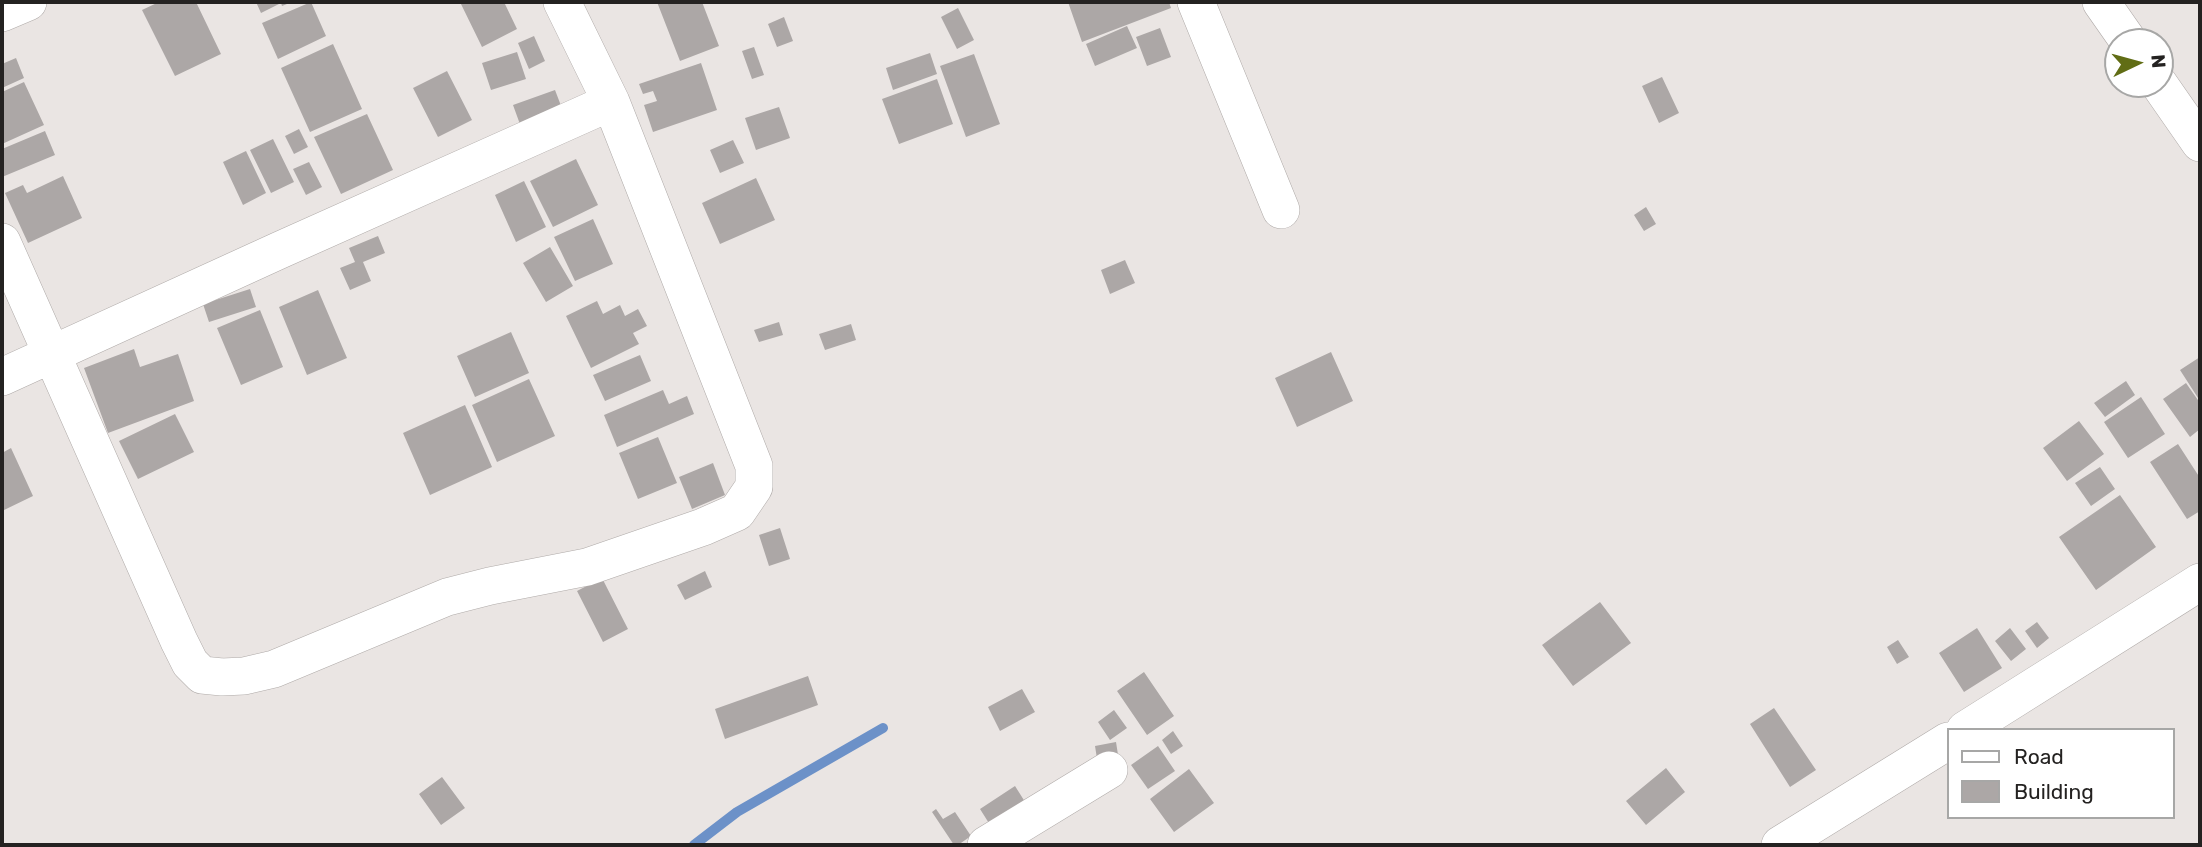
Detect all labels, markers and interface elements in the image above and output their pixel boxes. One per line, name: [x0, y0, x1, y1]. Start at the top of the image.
north arrow: [2104, 28, 2174, 98]
text: N: [2146, 53, 2170, 69]
legend: [1946, 728, 2174, 819]
text: Road: [2014, 744, 2064, 769]
text: Building: [2014, 779, 2094, 804]

